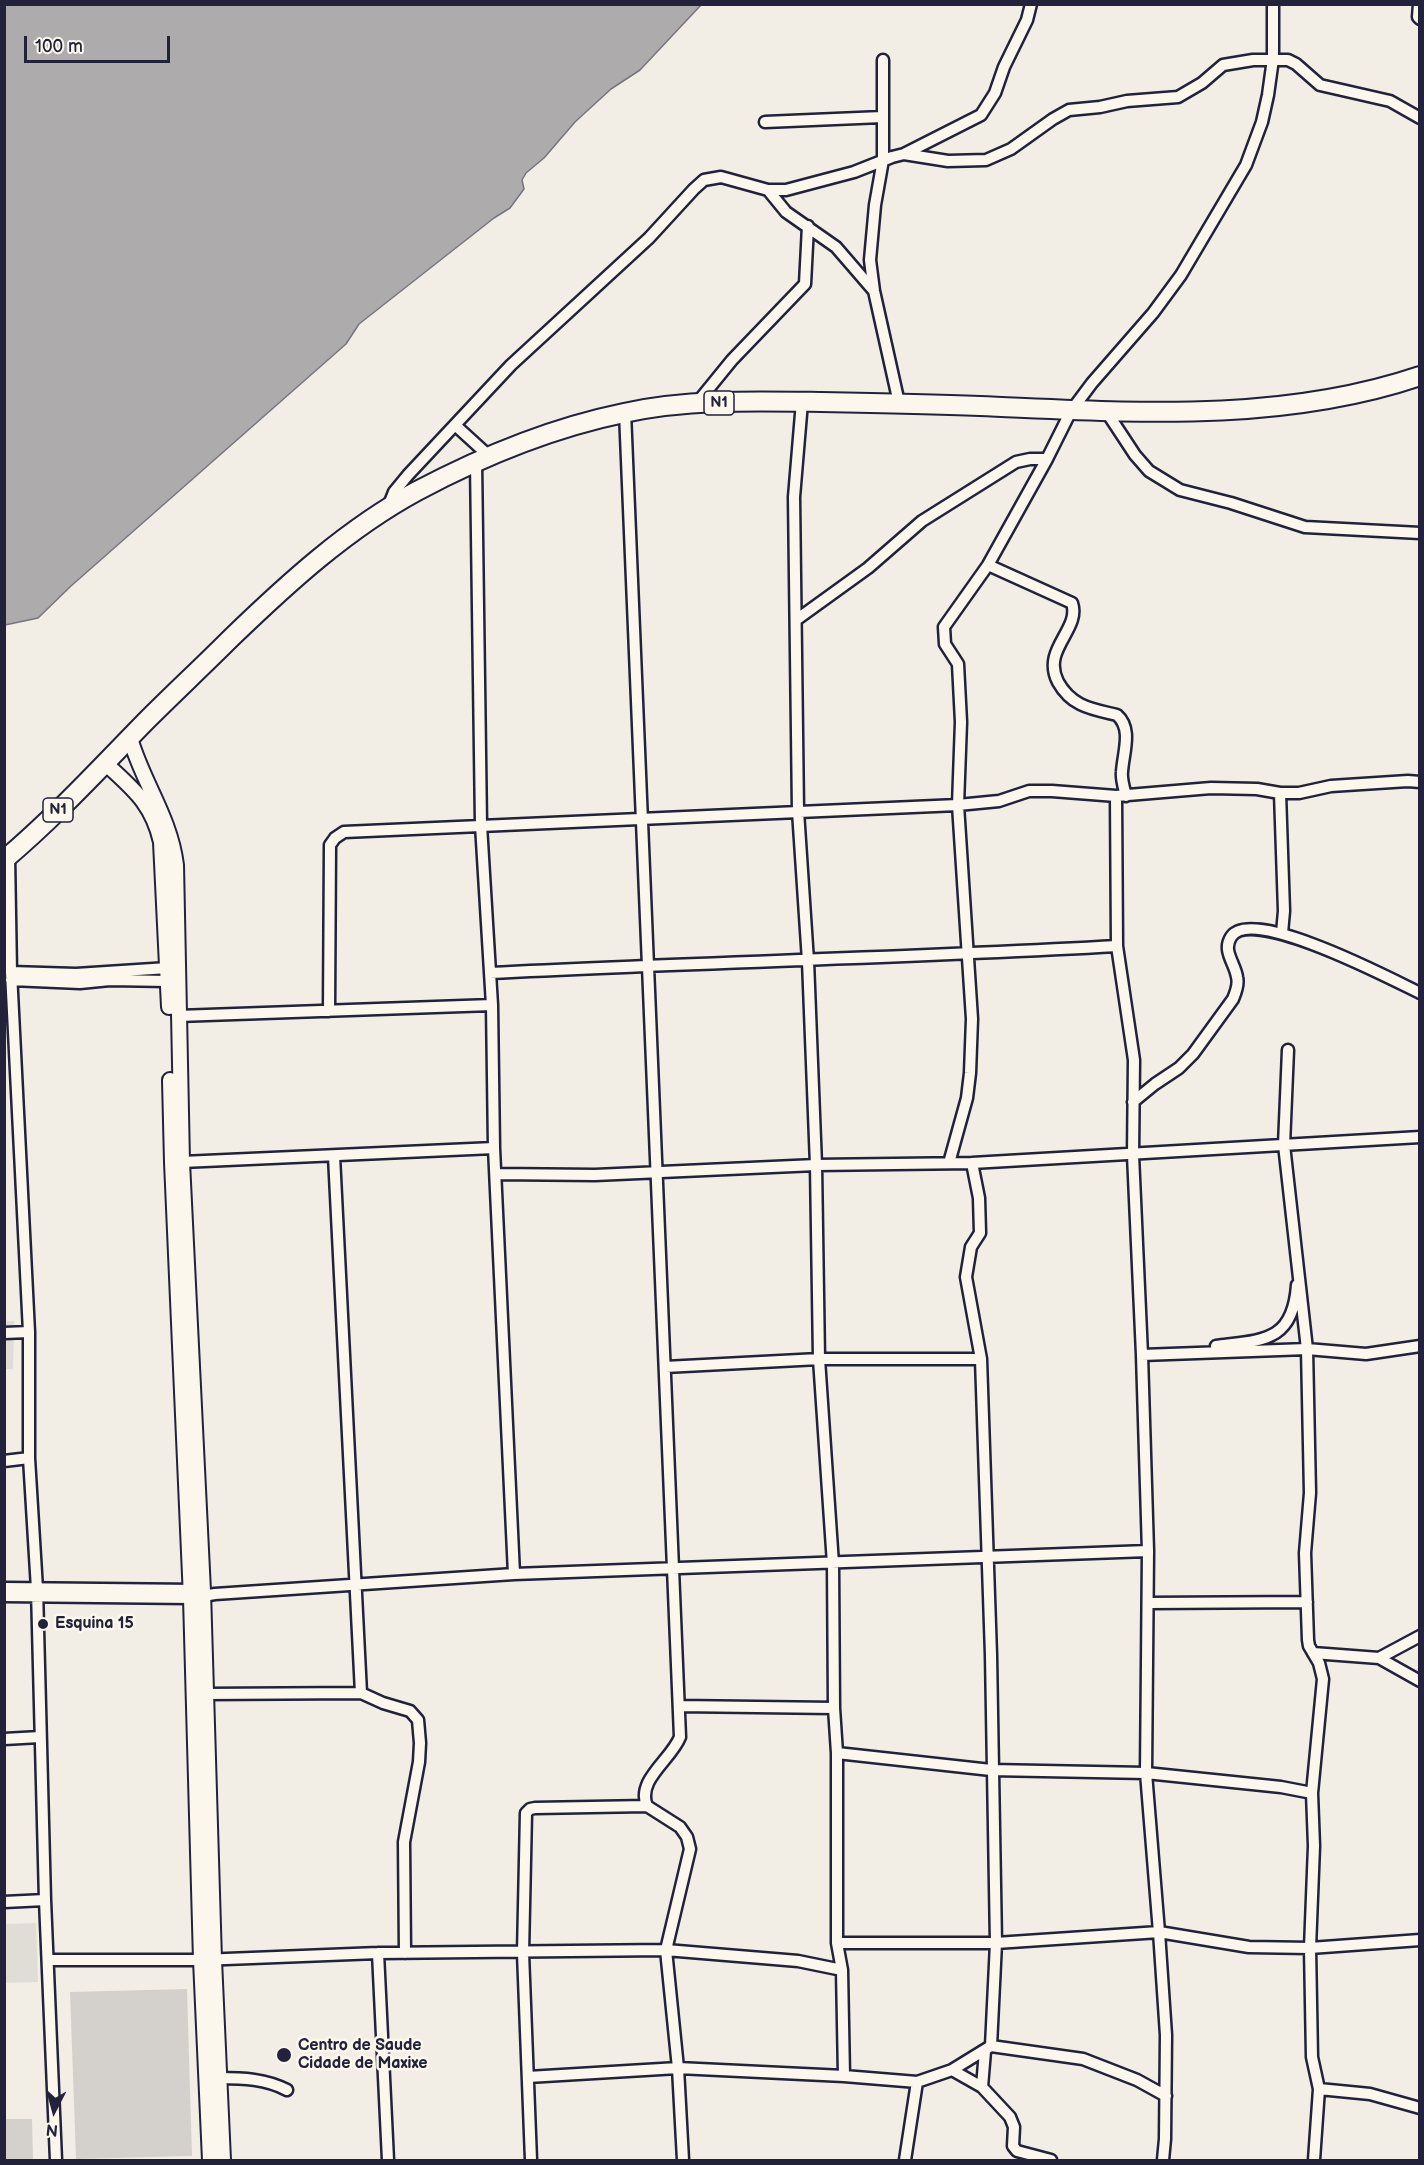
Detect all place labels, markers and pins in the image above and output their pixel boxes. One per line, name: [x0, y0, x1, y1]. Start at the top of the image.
place label: Esquina 15: [55, 1614, 134, 1634]
marker: Esquina 15: [36, 1617, 50, 1631]
place label: Centro de Saude Cidade de Maxixe: [298, 2036, 427, 2074]
marker: Centro de Saude Cidade de Maxixe: [275, 2046, 293, 2064]

